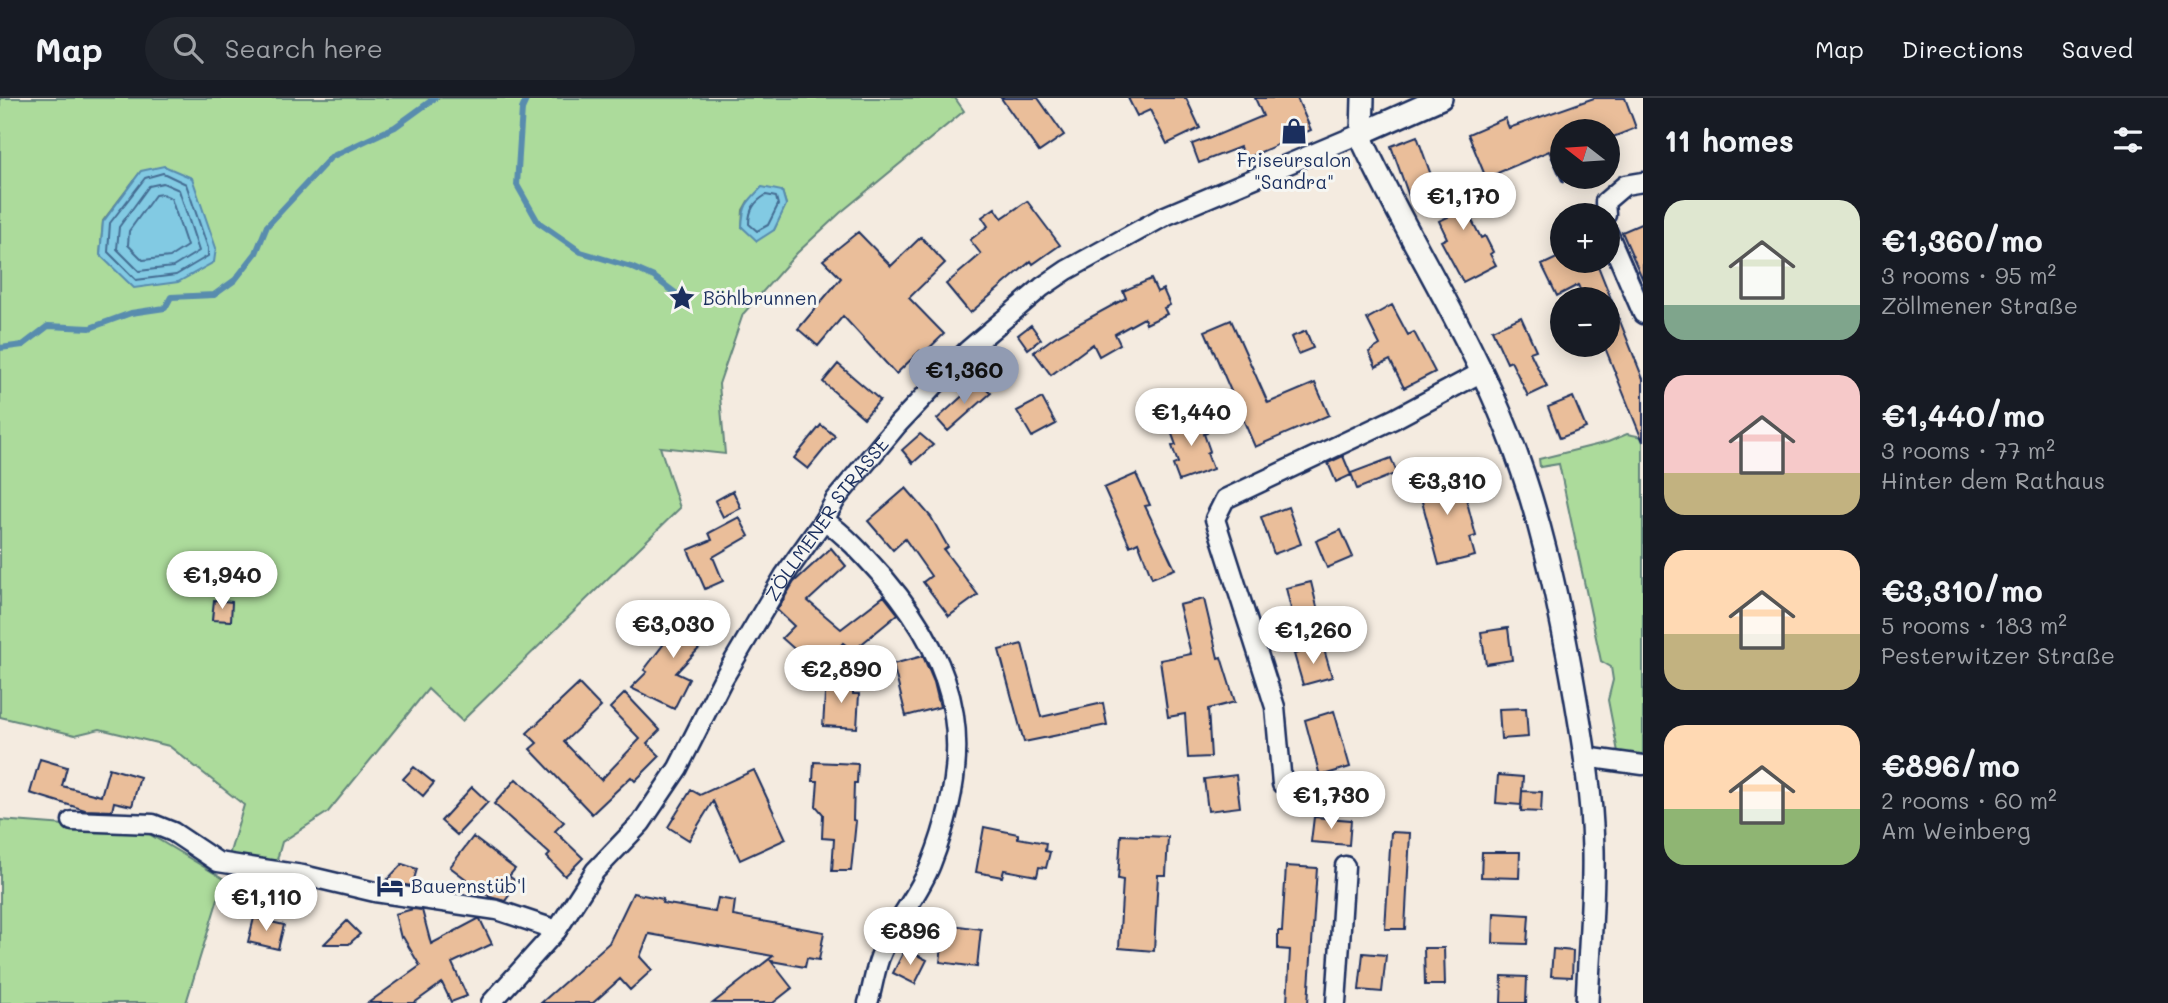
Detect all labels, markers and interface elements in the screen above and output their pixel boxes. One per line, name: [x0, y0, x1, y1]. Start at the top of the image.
search box: [145, 17, 635, 80]
text: Map: [35, 27, 103, 70]
icon: search: [169, 29, 207, 67]
text: Search here: [225, 31, 383, 65]
text: Map: [1815, 33, 1864, 64]
text: Directions: [1902, 33, 2024, 64]
text: Saved: [2062, 33, 2133, 64]
shop icon: Friseursalon "Sandra": [1279, 116, 1309, 146]
north arrow: [1550, 119, 1620, 189]
map controls: [1550, 119, 1620, 357]
text: 11 homes: [1664, 120, 1794, 160]
icon: filters: [2109, 121, 2147, 159]
place label: Friseursalon "Sandra": [1237, 147, 1351, 194]
pin: €1,170: [1406, 172, 1520, 232]
text: €1,170: [1426, 180, 1500, 210]
button: +: [1550, 203, 1620, 273]
text: €1,360/mo: [1881, 220, 2043, 260]
icon: home: [1720, 228, 1804, 312]
text: 3 rooms · 95 m²: [1881, 260, 2056, 290]
place icon: Böhlbrunnen: [667, 283, 697, 313]
place label: Böhlbrunnen: [703, 285, 817, 310]
button: −: [1550, 287, 1620, 357]
text: Zöllmener Straße: [1881, 290, 2078, 320]
pin: €1,360: [907, 346, 1021, 406]
text: €1,360: [925, 354, 1003, 384]
pin: €1,440: [1134, 388, 1248, 448]
text: €1,440/mo: [1881, 395, 2045, 435]
text: €1,440: [1151, 396, 1231, 426]
icon: home: [1720, 403, 1804, 487]
street label: ZÖLLMENER STRASSE: [759, 432, 894, 605]
text: 3 rooms · 77 m²: [1881, 435, 2055, 465]
pin: €3,310: [1390, 458, 1504, 517]
text: €3,310: [1408, 465, 1486, 495]
text: Hinter dem Rathaus: [1881, 465, 2105, 495]
pin: €1,940: [165, 552, 279, 611]
text: €1,940: [182, 559, 262, 589]
text: €3,310/mo: [1881, 570, 2043, 610]
icon: home: [1720, 578, 1804, 662]
pin: €3,030: [616, 601, 730, 660]
pin: €1,260: [1256, 606, 1370, 666]
text: €3,030: [632, 608, 714, 638]
text: 5 rooms · 183 m²: [1881, 610, 2067, 640]
text: €1,260: [1274, 614, 1352, 644]
text: Pesterwitzer Straße: [1881, 640, 2115, 670]
pin: €2,890: [784, 646, 898, 705]
text: €2,890: [800, 653, 882, 683]
text: €896/mo: [1881, 745, 2020, 785]
icon: home: [1720, 753, 1804, 837]
pin: €1,730: [1274, 772, 1388, 831]
text: €1,730: [1292, 779, 1370, 809]
text: 2 rooms · 60 m²: [1881, 785, 2057, 815]
text: Am Weinberg: [1881, 815, 2031, 845]
hotel icon: Bauernstüb'l: [375, 871, 405, 901]
place label: Bauernstüb'l: [411, 873, 526, 898]
pin: €1,110: [209, 874, 323, 933]
text: €1,110: [230, 881, 302, 911]
pin: €896: [869, 908, 951, 967]
text: €896: [880, 915, 940, 945]

